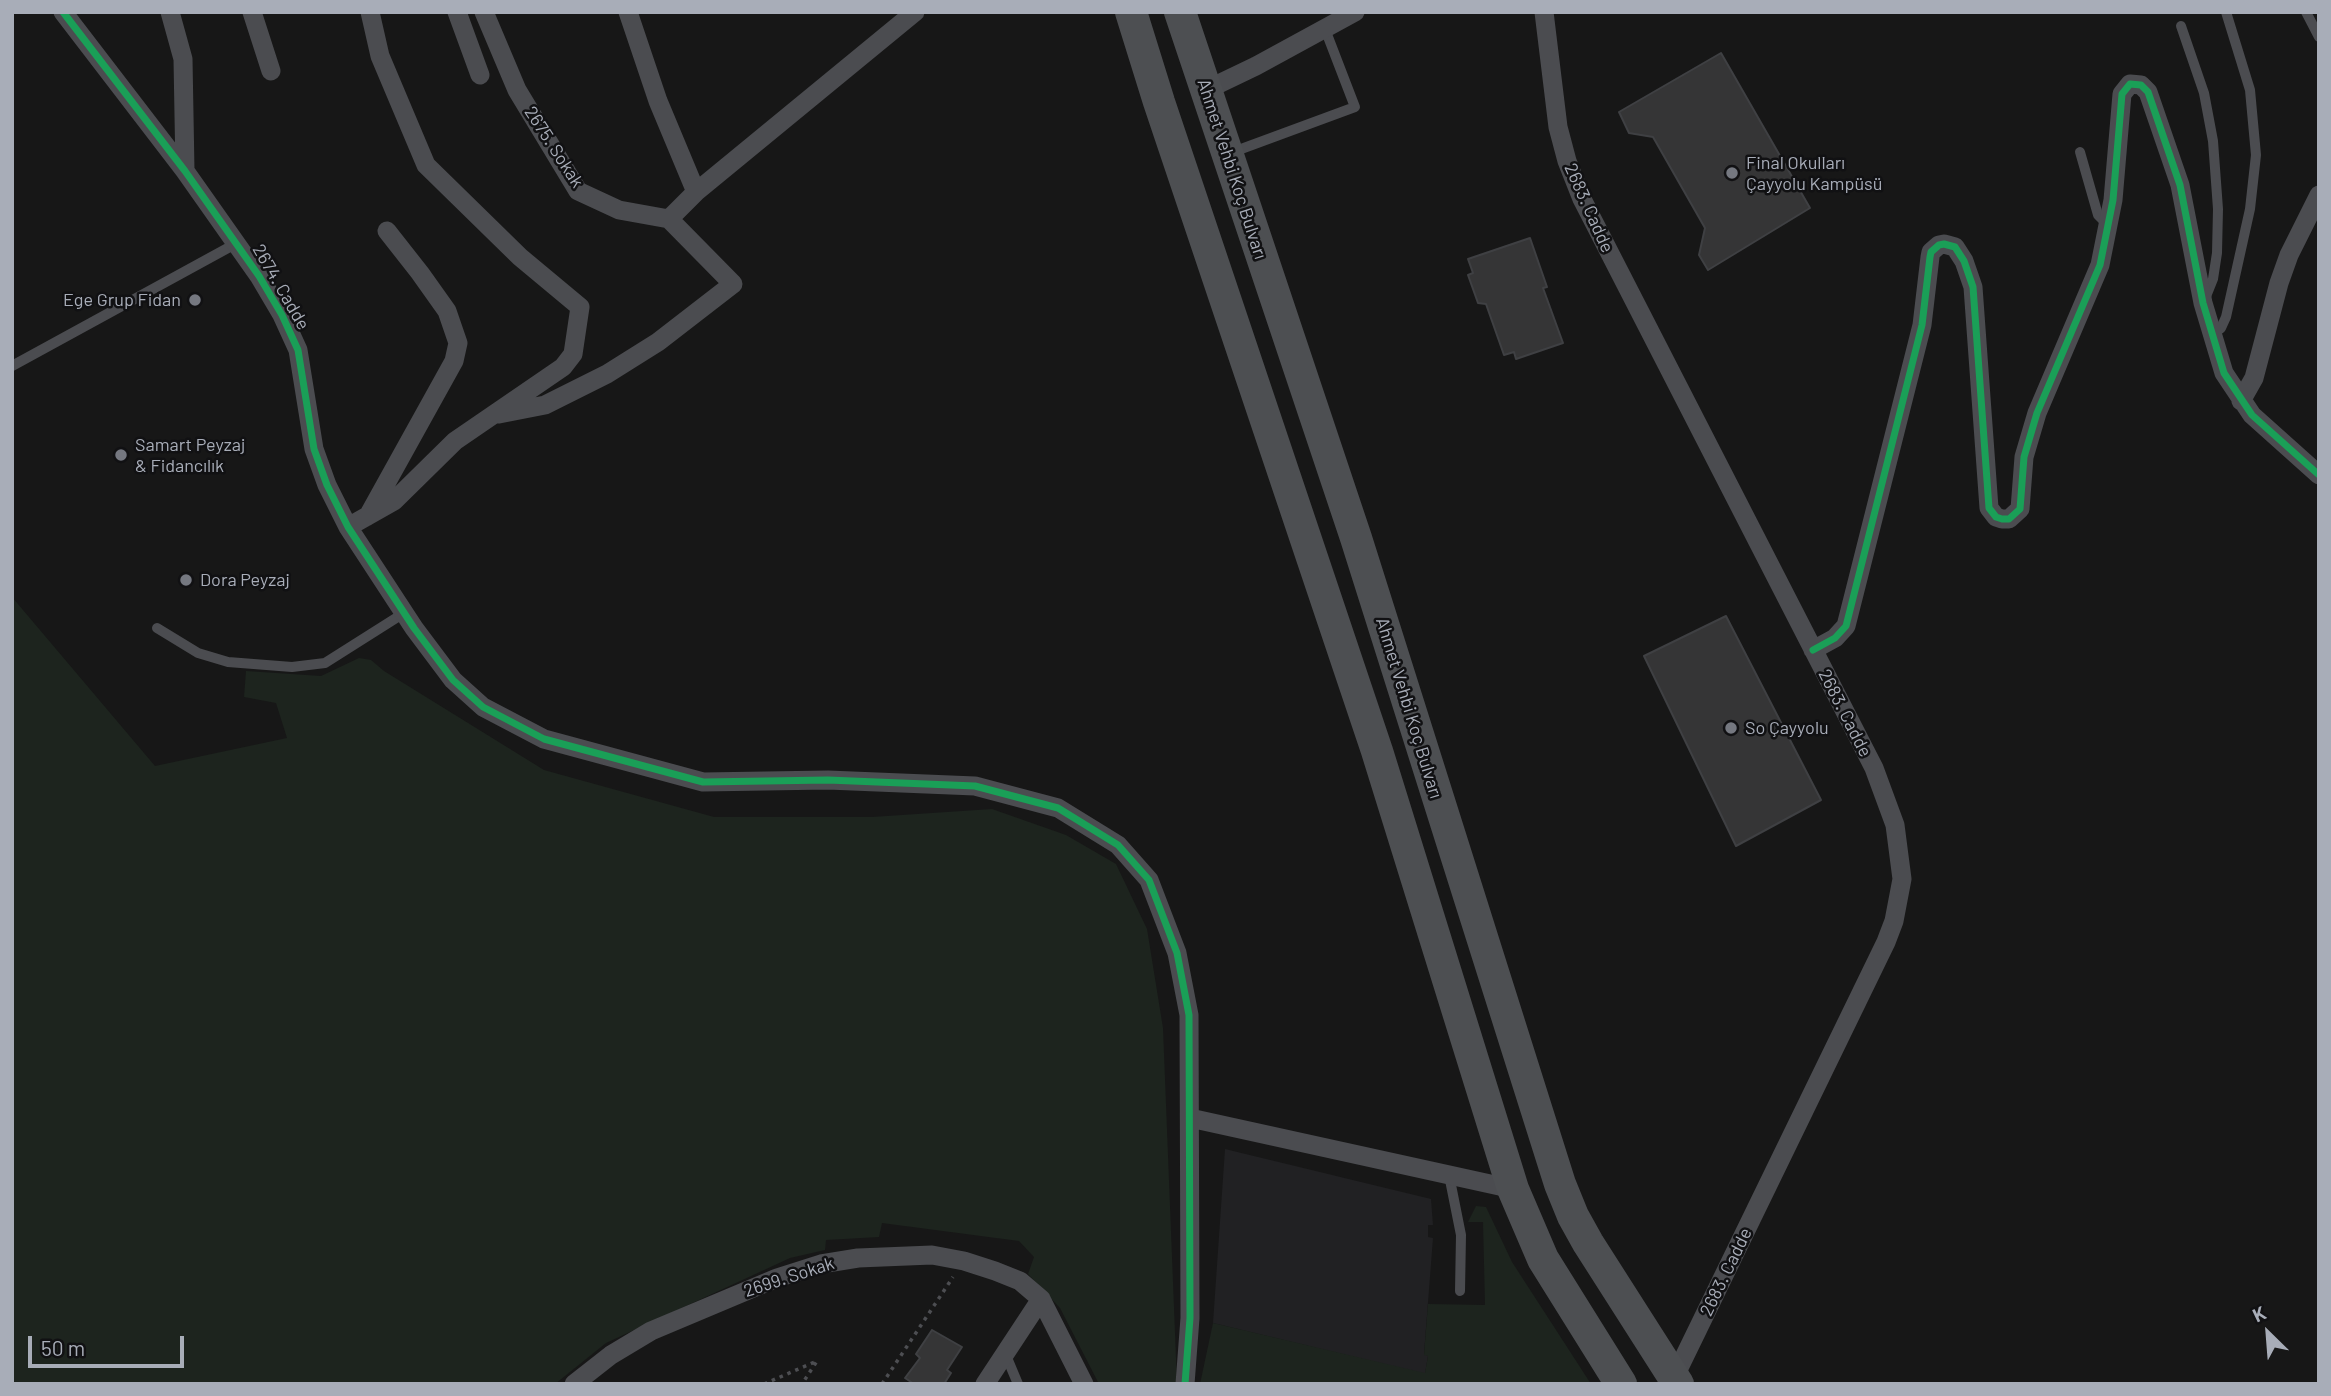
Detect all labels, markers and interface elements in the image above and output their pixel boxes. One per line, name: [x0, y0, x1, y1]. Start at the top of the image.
street label: Ahmet Vehbi Koç Bulvarı: [1193, 76, 1271, 262]
street label: 2675. Sokak: [520, 102, 588, 192]
place label: Final Okulları Çayyolu Kampüsü: [1746, 152, 1882, 194]
street label: 2683. Cadde: [1560, 160, 1618, 256]
marker: Final Okulları Çayyolu Kampüsü: [1724, 165, 1740, 181]
street label: 2674. Cadde: [248, 240, 314, 334]
place label: Ege Grup Fidan: [63, 289, 181, 311]
marker: Ege Grup Fidan: [187, 292, 203, 308]
place label: Samart Peyzaj & Fidancılık: [135, 434, 245, 476]
marker: Samart Peyzaj & Fidancılık: [113, 447, 129, 463]
place label: Dora Peyzaj: [200, 569, 290, 591]
marker: Dora Peyzaj: [178, 572, 194, 588]
street label: Ahmet Vehbi Koç Bulvarı: [1371, 615, 1447, 801]
street label: 2683. Cadde: [1814, 666, 1876, 760]
place label: So Çayyolu: [1745, 717, 1829, 739]
marker: So Çayyolu: [1723, 720, 1739, 736]
street label: 2683. Cadde: [1695, 1224, 1757, 1320]
street label: 2699. Sokak: [741, 1252, 837, 1302]
north arrow: [2233, 1298, 2303, 1368]
text: K: [2249, 1301, 2269, 1326]
scale bar: [32, 1322, 187, 1366]
text: 50 m: [41, 1335, 85, 1360]

